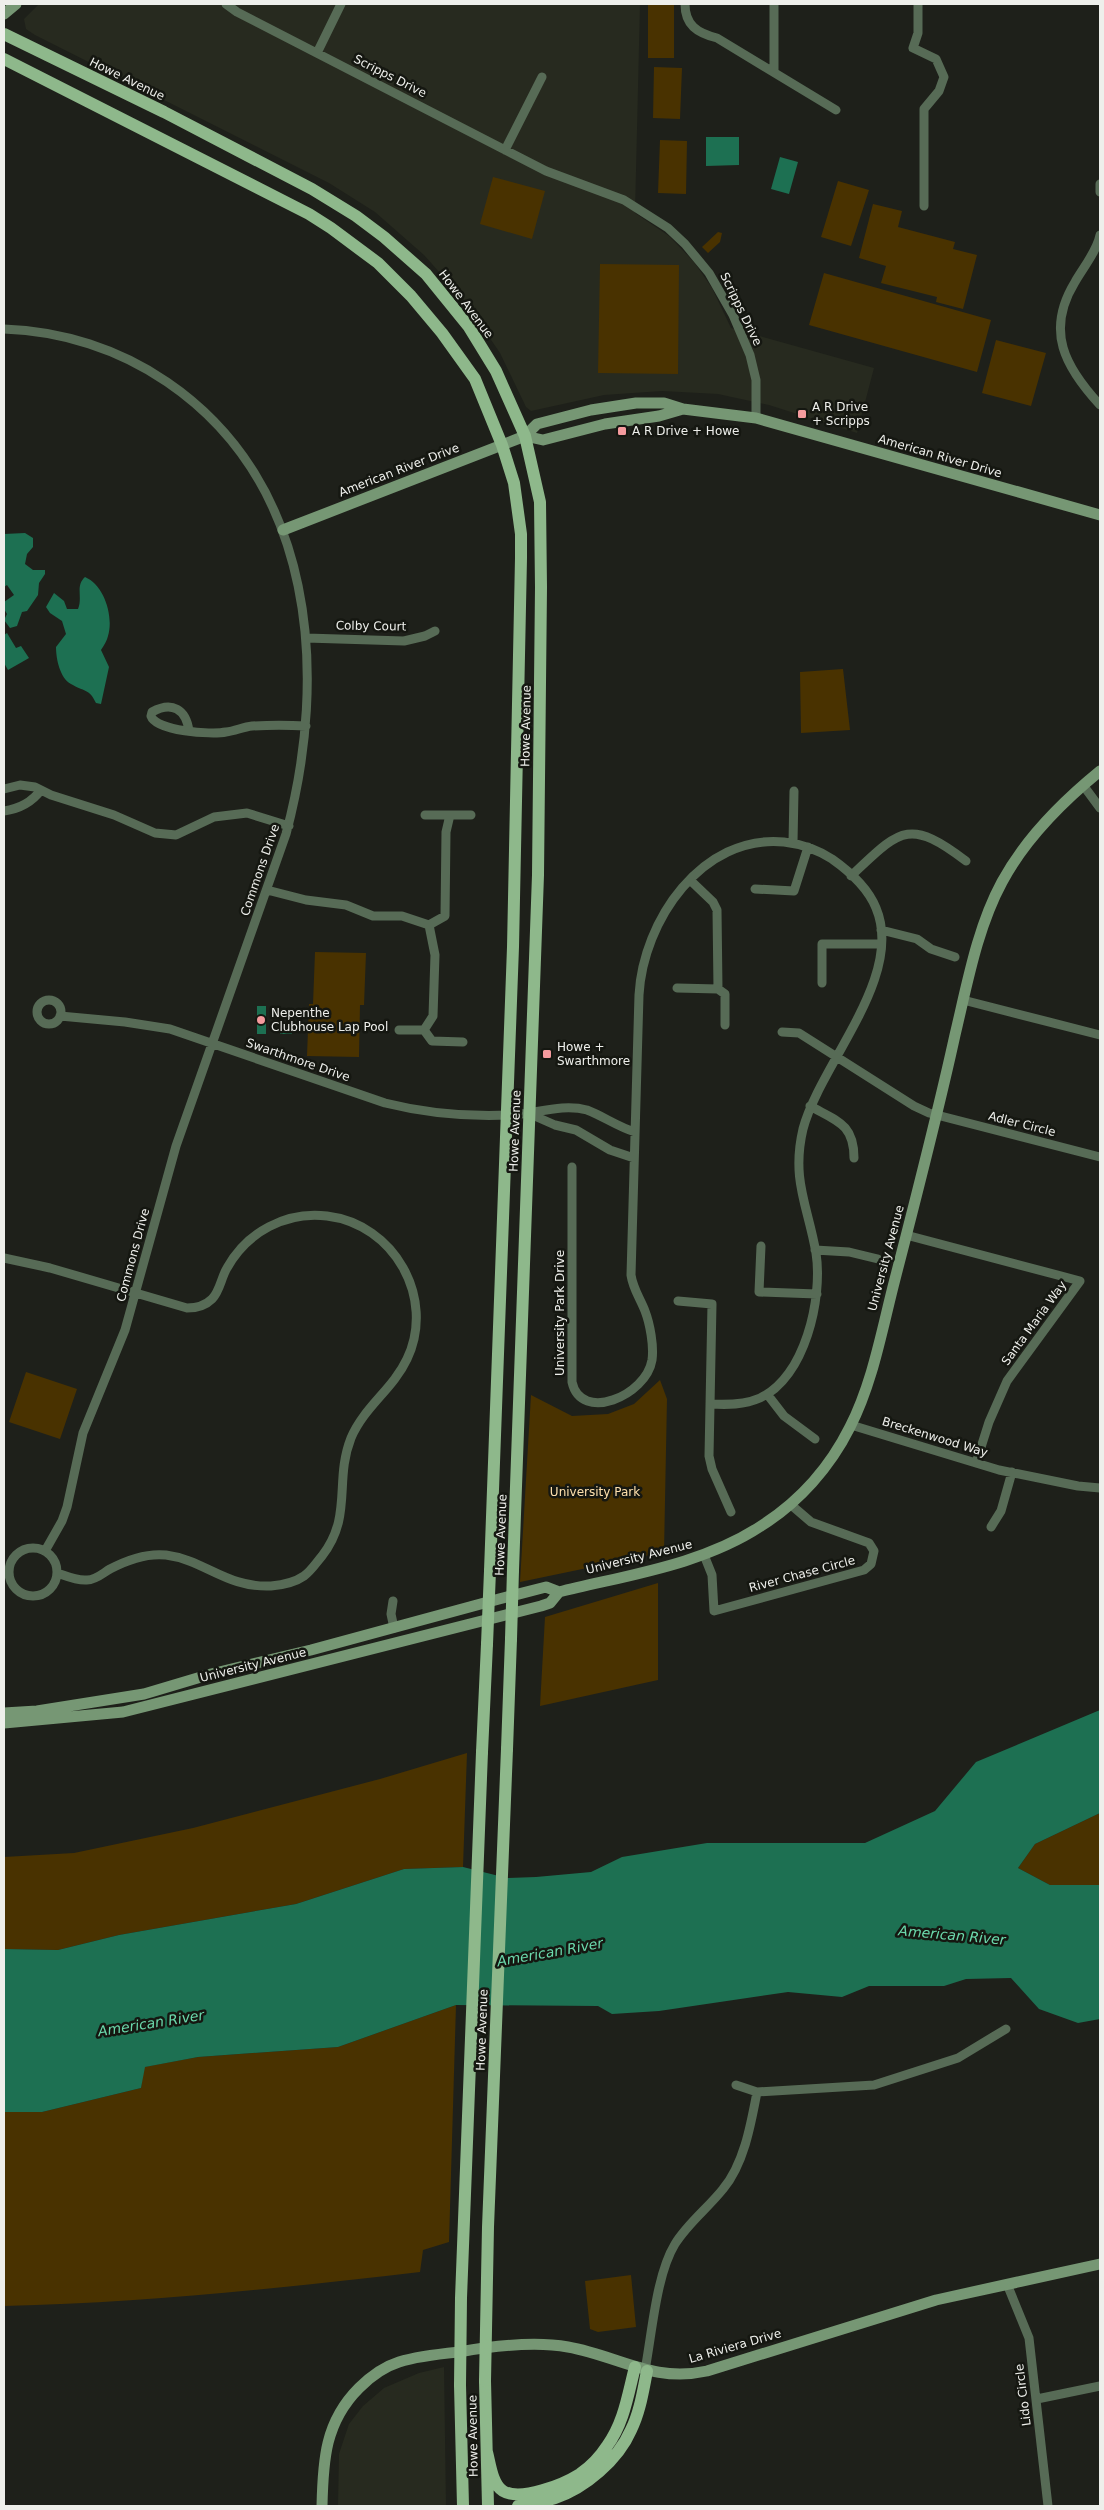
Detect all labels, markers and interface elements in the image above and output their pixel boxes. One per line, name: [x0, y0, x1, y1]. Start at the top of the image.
street label: Scripps Drive: [351, 52, 429, 100]
street label: Howe Avenue: [87, 55, 167, 103]
street label: Howe Avenue: [436, 267, 496, 341]
street label: Scripps Drive: [717, 270, 765, 348]
place label: A R Drive + Scripps: [812, 400, 870, 428]
marker: A R Drive + Scripps: [796, 408, 808, 420]
place label: A R Drive + Howe: [632, 424, 739, 438]
marker: A R Drive + Howe: [616, 425, 628, 437]
street label: American River Drive: [877, 432, 1003, 480]
street label: American River Drive: [337, 441, 461, 499]
street label: Colby Court: [336, 618, 407, 634]
street label: Howe Avenue: [518, 685, 534, 767]
street label: Commons Drive: [238, 822, 282, 918]
place label: Nepenthe Clubhouse Lap Pool: [271, 1006, 388, 1034]
marker: Nepenthe Clubhouse Lap Pool: [255, 1014, 267, 1026]
street label: Swarthmore Drive: [244, 1036, 352, 1084]
place label: Howe + Swarthmore: [557, 1040, 630, 1068]
marker: Howe + Swarthmore: [541, 1048, 553, 1060]
street label: Howe Avenue: [507, 1090, 523, 1172]
street label: Adler Circle: [987, 1109, 1057, 1139]
street label: University Avenue: [865, 1204, 907, 1312]
street label: Commons Drive: [114, 1207, 152, 1303]
street label: University Park Drive: [553, 1250, 567, 1376]
street label: Santa Maria Way: [999, 1278, 1069, 1368]
street label: Breckenwood Way: [880, 1414, 990, 1460]
park label: University Park: [550, 1485, 640, 1499]
street label: Howe Avenue: [493, 1494, 509, 1576]
street label: University Avenue: [584, 1537, 694, 1577]
street label: River Chase Circle: [747, 1553, 857, 1595]
street label: University Avenue: [198, 1645, 308, 1685]
water label: American River: [897, 1922, 1007, 1948]
water label: American River: [495, 1935, 605, 1969]
street label: Howe Avenue: [474, 1989, 490, 2071]
water label: American River: [96, 2007, 206, 2039]
street label: La Riviera Drive: [687, 2326, 783, 2366]
street label: Lido Circle: [1012, 2363, 1034, 2427]
street label: Howe Avenue: [465, 2395, 481, 2477]

